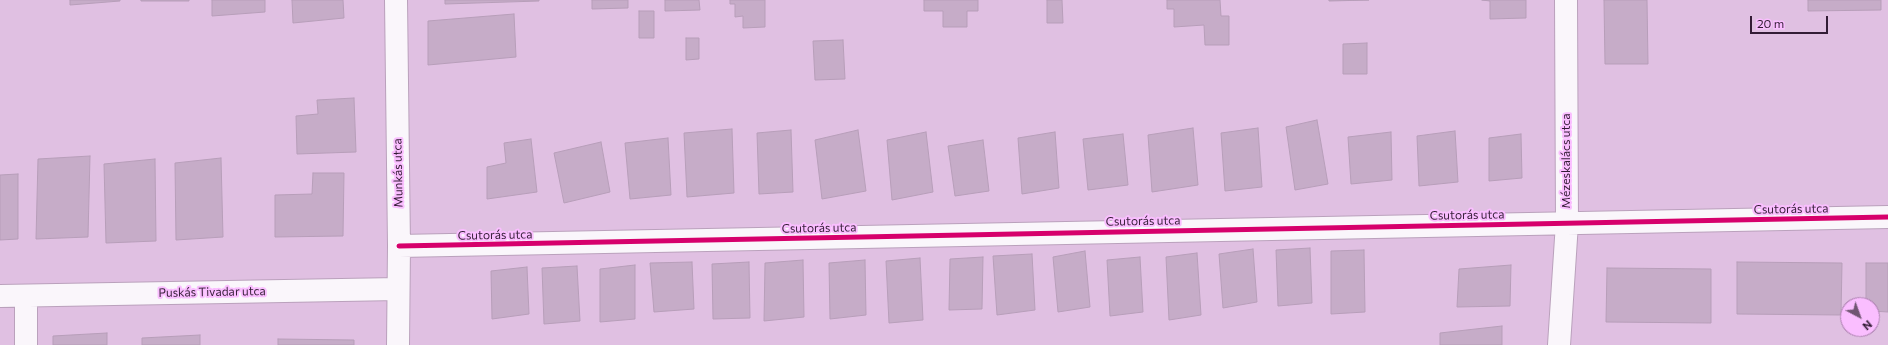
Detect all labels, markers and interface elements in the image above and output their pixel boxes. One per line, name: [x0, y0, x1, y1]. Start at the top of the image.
scale bar: [1752, 8, 1830, 34]
text: 20 m: [1757, 16, 1784, 30]
street label: Mézeskalács utca: [1559, 113, 1573, 209]
street label: Munkás utca: [390, 138, 406, 208]
street label: Csutorás utca: [1753, 201, 1829, 217]
street label: Csutorás utca: [1429, 207, 1505, 223]
street label: Csutorás utca: [1105, 213, 1181, 229]
street label: Csutorás utca: [781, 220, 857, 236]
street label: Csutorás utca: [457, 227, 533, 243]
street label: Puskás Tivadar utca: [158, 284, 266, 300]
north arrow: [1840, 297, 1880, 337]
text: N: [1860, 318, 1875, 333]

